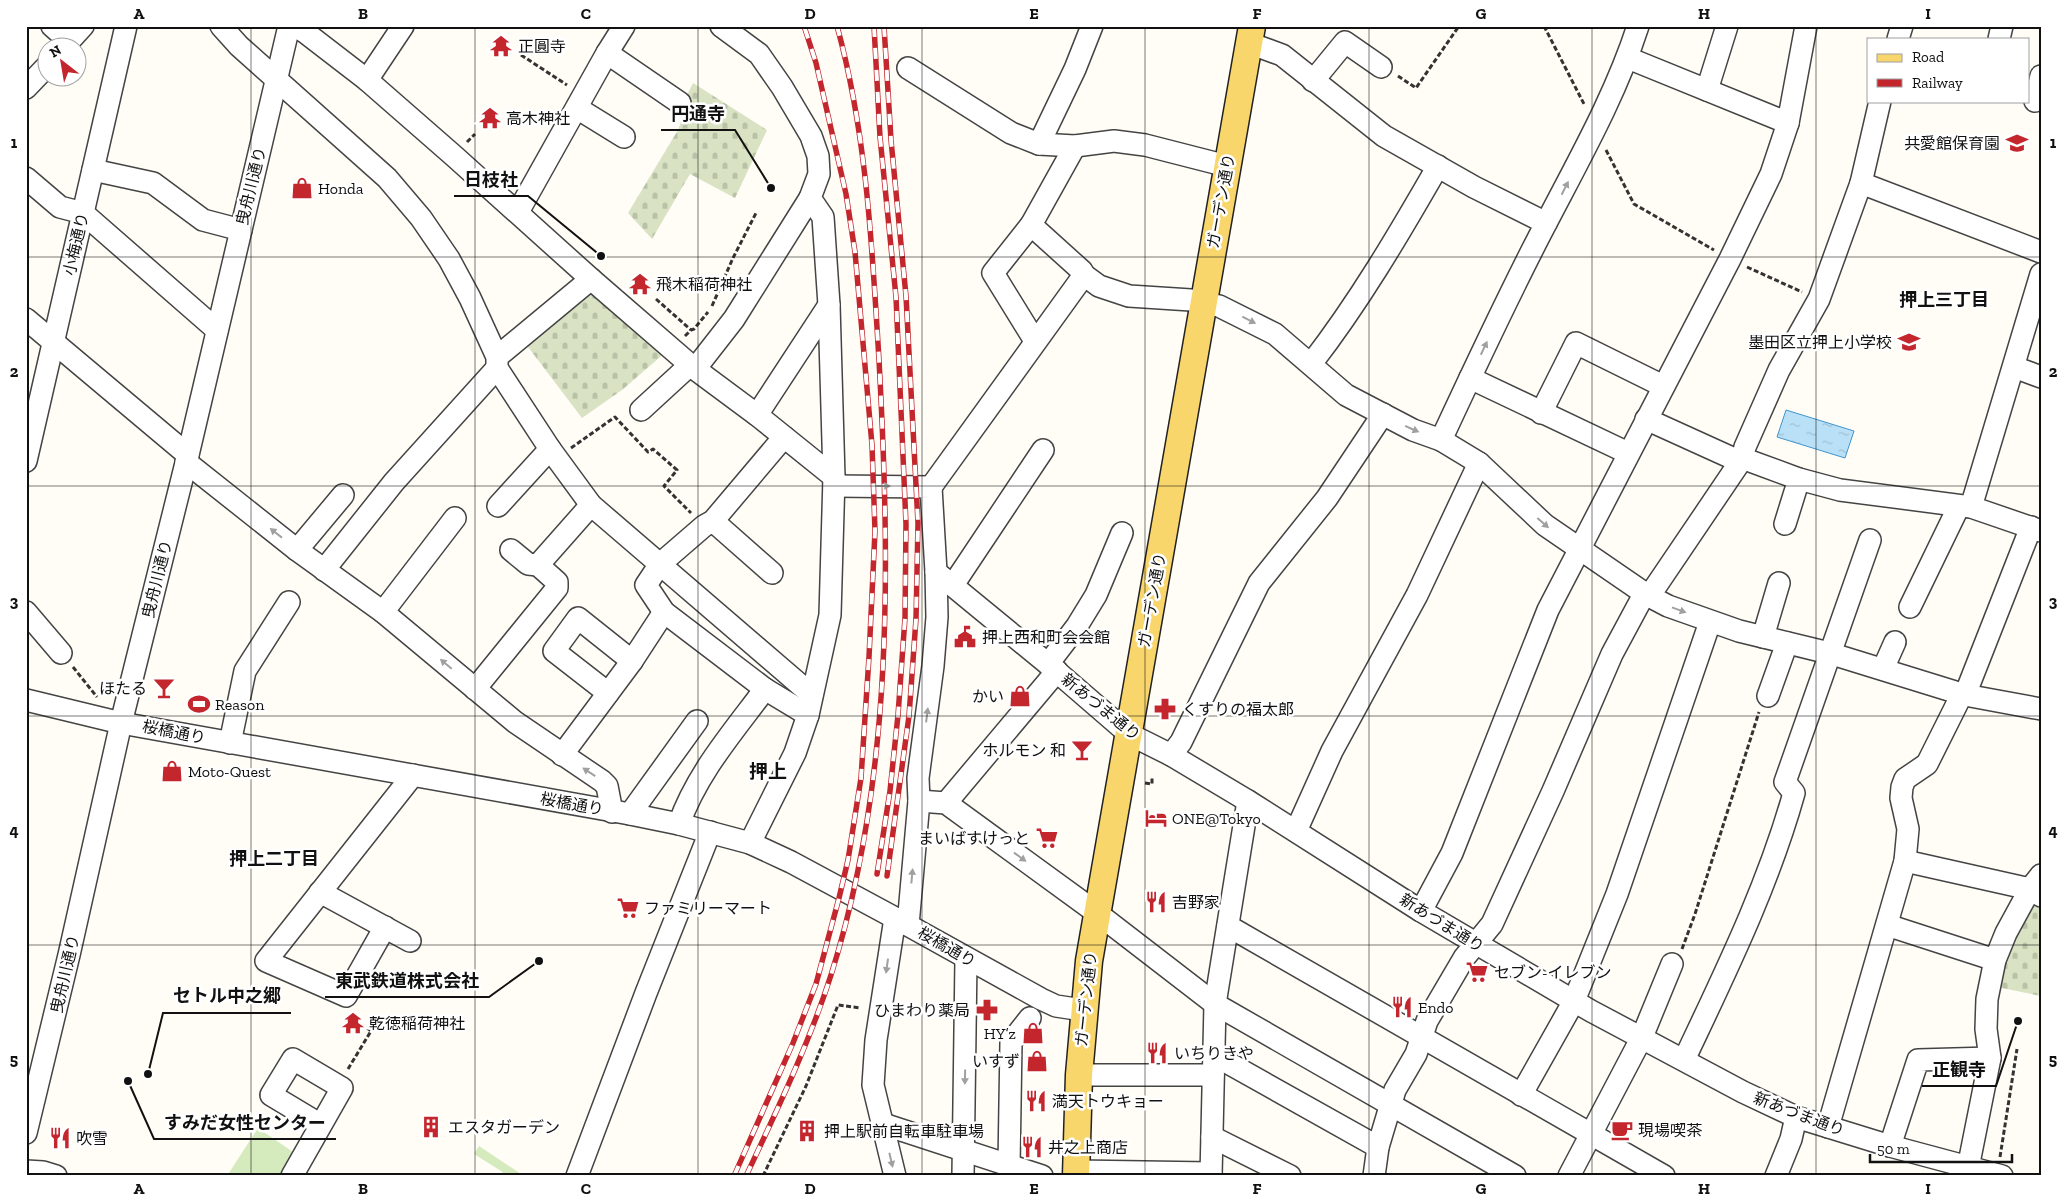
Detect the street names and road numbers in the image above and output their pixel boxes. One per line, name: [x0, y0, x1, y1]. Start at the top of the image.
street label: 曳舟川通り: [232, 145, 270, 227]
street label: ガーデン通り: [1203, 152, 1239, 250]
street label: 小梅通り: [60, 211, 92, 277]
street label: 曳舟川通り: [138, 538, 176, 620]
street label: ガーデン通り: [1134, 551, 1170, 649]
street label: 新あづま通り: [1058, 669, 1144, 745]
street label: 桜橋通り: [141, 717, 207, 747]
street label: 桜橋通り: [539, 789, 605, 819]
street label: 新あづま通り: [1396, 890, 1488, 956]
street label: 桜橋通り: [915, 923, 979, 971]
street label: 曳舟川通り: [47, 933, 83, 1015]
street label: ガーデン通り: [1072, 950, 1100, 1048]
street label: 新あづま通り: [1751, 1088, 1847, 1140]

